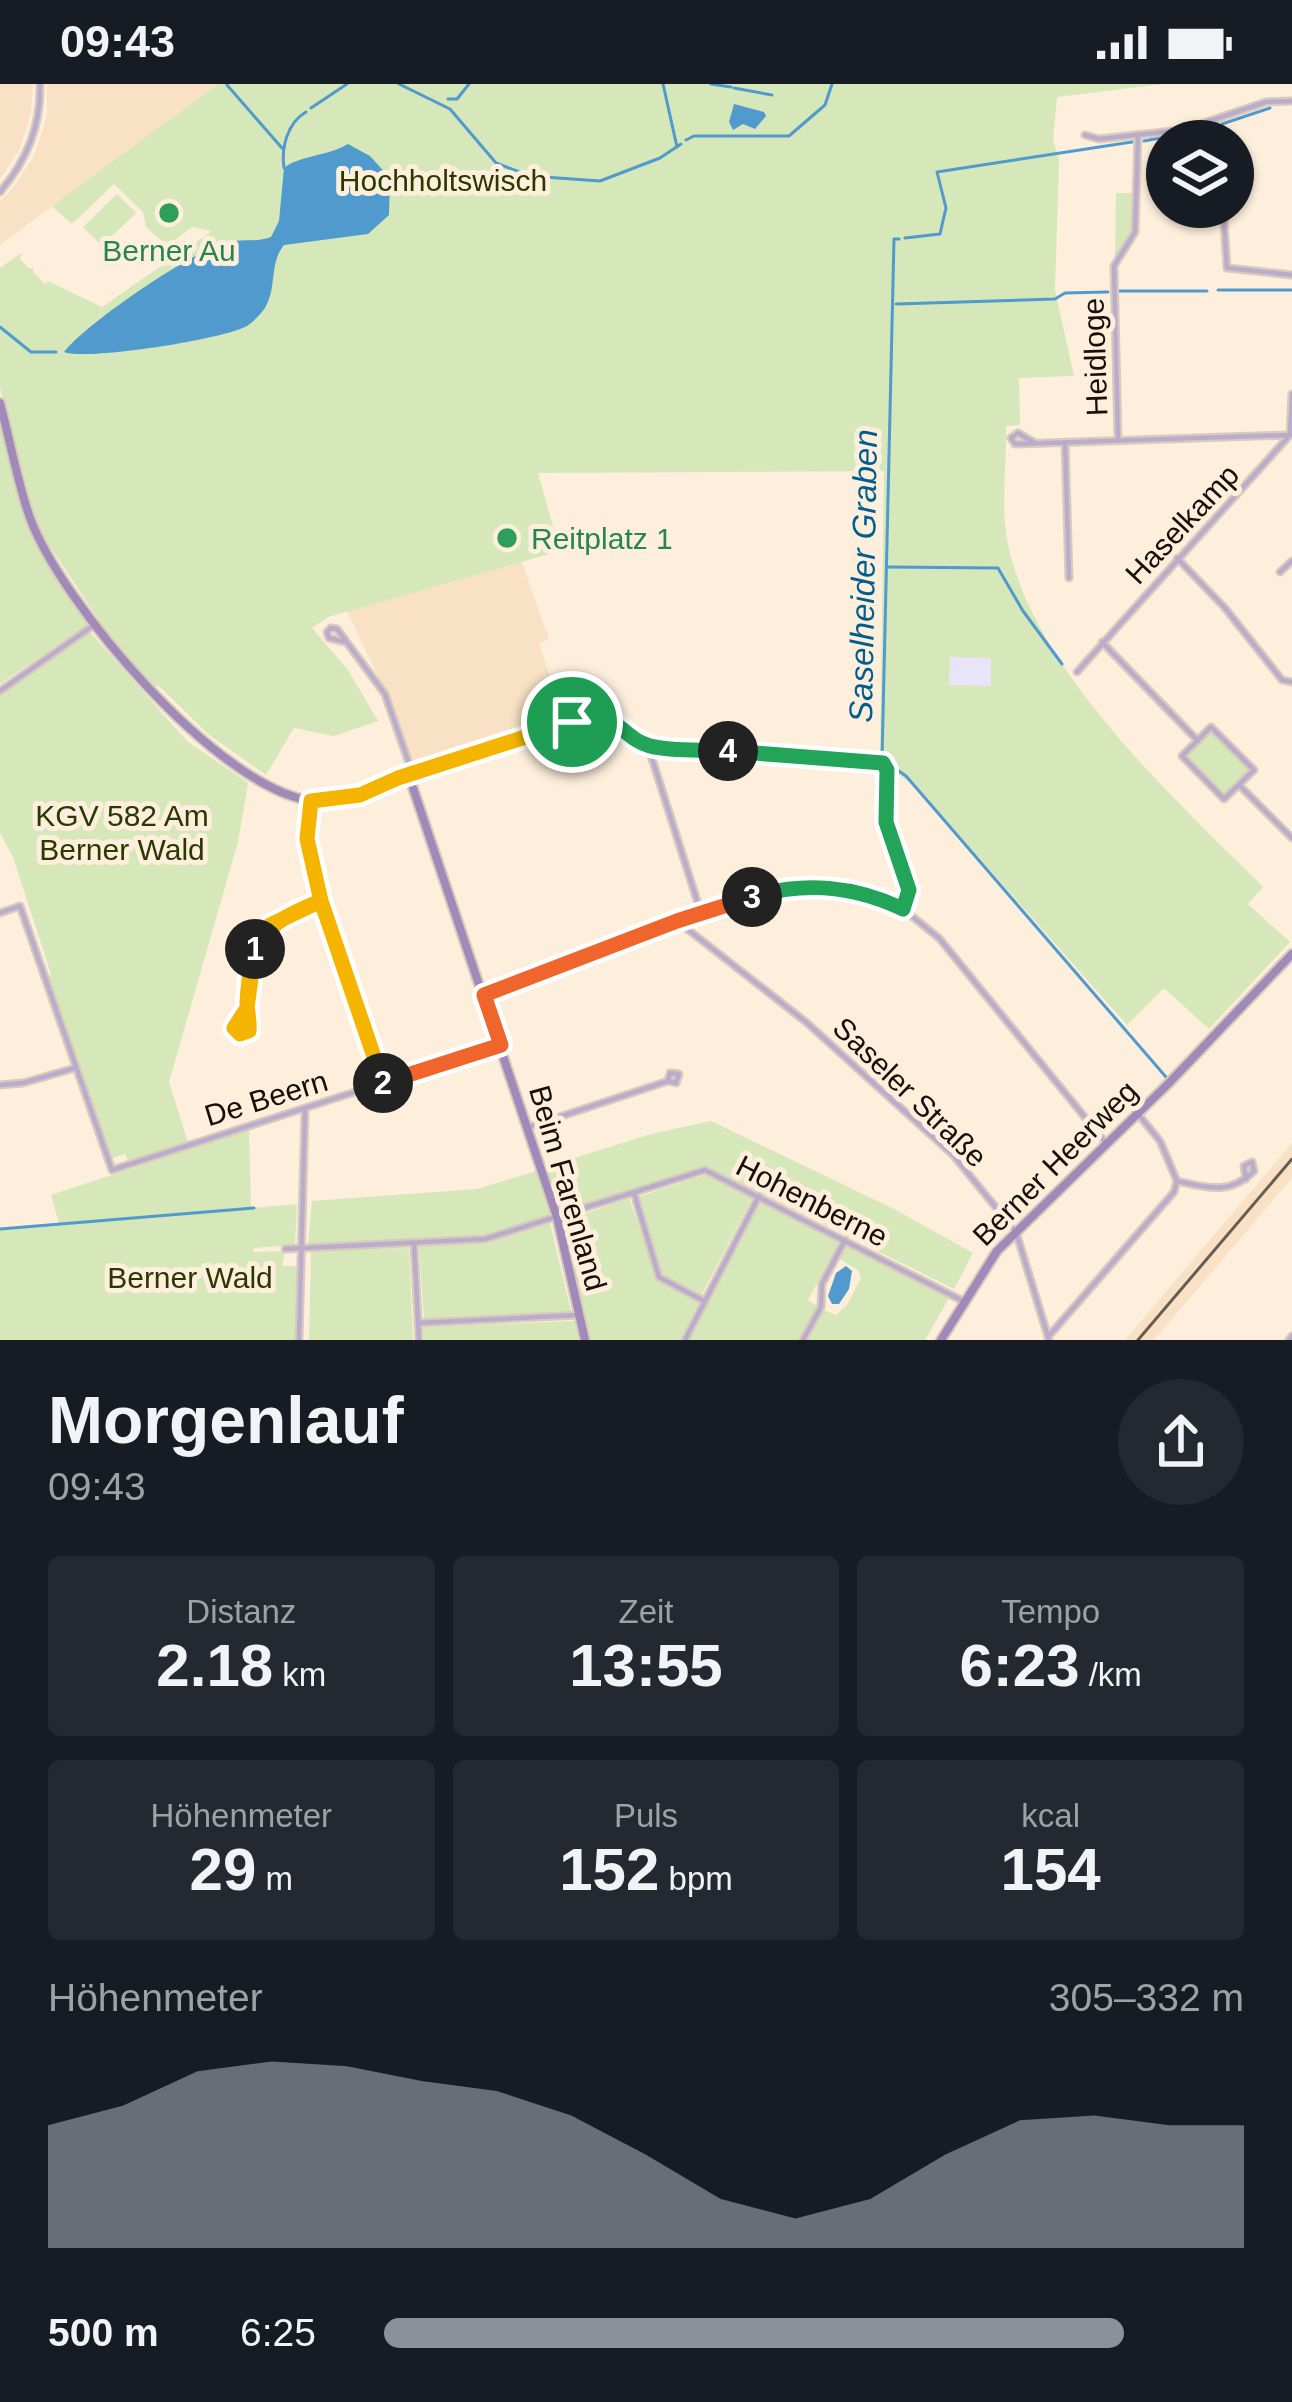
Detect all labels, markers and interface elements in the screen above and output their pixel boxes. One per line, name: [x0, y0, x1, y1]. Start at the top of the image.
text: 09:43: [60, 16, 175, 67]
map controls: [1146, 120, 1254, 228]
button: layers: [1146, 120, 1254, 228]
park label: Hochholtswisch: [339, 164, 547, 197]
marker: Berner Au: [156, 200, 182, 226]
place label: Berner Au: [102, 234, 236, 267]
street label: Heidloge: [1076, 297, 1114, 417]
water label: Saselheider Graben: [842, 429, 884, 723]
street label: Haselkamp: [1119, 458, 1245, 590]
place label: Reitplatz 1: [531, 522, 673, 555]
marker: Reitplatz 1: [494, 525, 520, 551]
pin: [521, 671, 623, 773]
icon: arrive: [539, 689, 605, 755]
pin: 4: [698, 721, 758, 781]
text: 4: [719, 732, 737, 769]
park label: KGV 582 Am Berner Wald: [35, 799, 209, 866]
pin: 3: [722, 867, 782, 927]
text: 3: [743, 878, 761, 915]
pin: 1: [225, 919, 285, 979]
text: 1: [246, 930, 264, 967]
street label: Saseler Straße: [827, 1011, 993, 1173]
pin: 2: [353, 1053, 413, 1113]
street label: De Beern: [201, 1064, 331, 1132]
text: 2: [374, 1064, 392, 1101]
street label: Berner Heerweg: [966, 1074, 1144, 1252]
street label: Beim Farenland: [523, 1082, 613, 1294]
street label: Hohenberne: [731, 1149, 893, 1253]
park label: Berner Wald: [107, 1261, 273, 1294]
button: share: [1118, 1379, 1244, 1505]
text: Morgenlauf: [48, 1383, 404, 1457]
text: 09:43: [48, 1465, 146, 1508]
text: Distanz: [186, 1593, 296, 1630]
text: Zeit: [618, 1593, 674, 1630]
text: Tempo: [1001, 1593, 1100, 1630]
text: 2.18: [156, 1632, 273, 1699]
text: 13:55: [569, 1632, 723, 1699]
text: 6:23: [959, 1632, 1080, 1699]
text: km: [273, 1656, 326, 1693]
text: /km: [1080, 1656, 1142, 1693]
text: Höhenmeter: [151, 1797, 332, 1834]
text: Puls: [614, 1797, 678, 1834]
text: kcal: [1021, 1797, 1080, 1834]
text: 29: [190, 1836, 256, 1903]
text: 152: [559, 1836, 659, 1903]
text: 154: [1001, 1836, 1101, 1903]
text: m: [256, 1860, 293, 1897]
text: bpm: [659, 1860, 733, 1897]
text: Höhenmeter: [48, 1976, 263, 2019]
text: 305–332 m: [1049, 1976, 1244, 2019]
text: 500 m: [48, 2311, 159, 2354]
text: 6:25: [240, 2311, 316, 2354]

